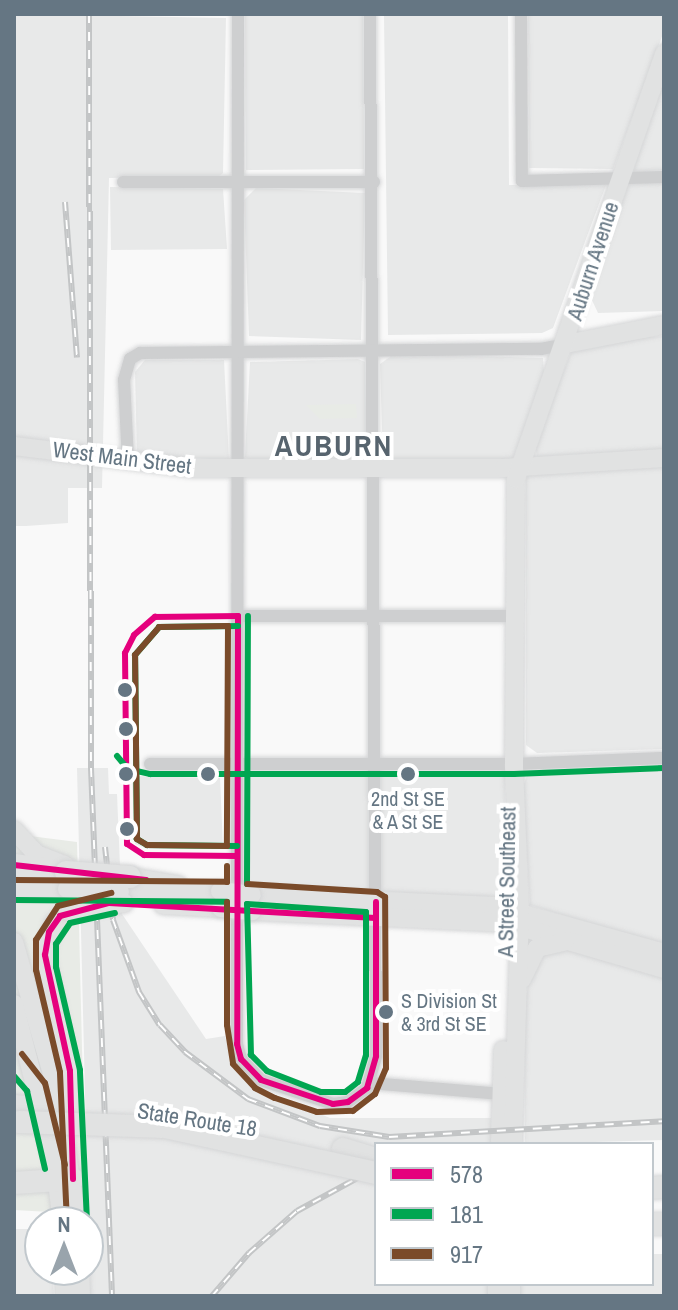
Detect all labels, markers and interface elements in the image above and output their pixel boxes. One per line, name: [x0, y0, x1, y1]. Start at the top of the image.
street label: Auburn Avenue: [561, 198, 625, 324]
district label: AUBURN: [275, 427, 393, 463]
street label: West Main Street: [51, 436, 193, 480]
unlabelled marker: [117, 682, 133, 698]
unlabelled marker: [118, 721, 134, 737]
unlabelled marker: [118, 766, 134, 782]
unlabelled marker: [200, 766, 216, 782]
marker: 2nd St SE & A St SE: [400, 766, 416, 782]
place label: 2nd St SE & A St SE: [371, 786, 445, 833]
street label: A Street Southeast: [492, 806, 522, 958]
unlabelled marker: [119, 821, 135, 837]
place label: S Division St & 3rd St SE: [401, 988, 497, 1035]
marker: S Division St & 3rd St SE: [378, 1004, 394, 1020]
street label: State Route 18: [135, 1098, 259, 1142]
legend: [374, 1142, 654, 1286]
text: 578: [450, 1158, 483, 1190]
text: 181: [450, 1198, 483, 1230]
north arrow: [24, 1206, 104, 1286]
text: N: [57, 1209, 71, 1239]
text: 917: [450, 1238, 483, 1270]

